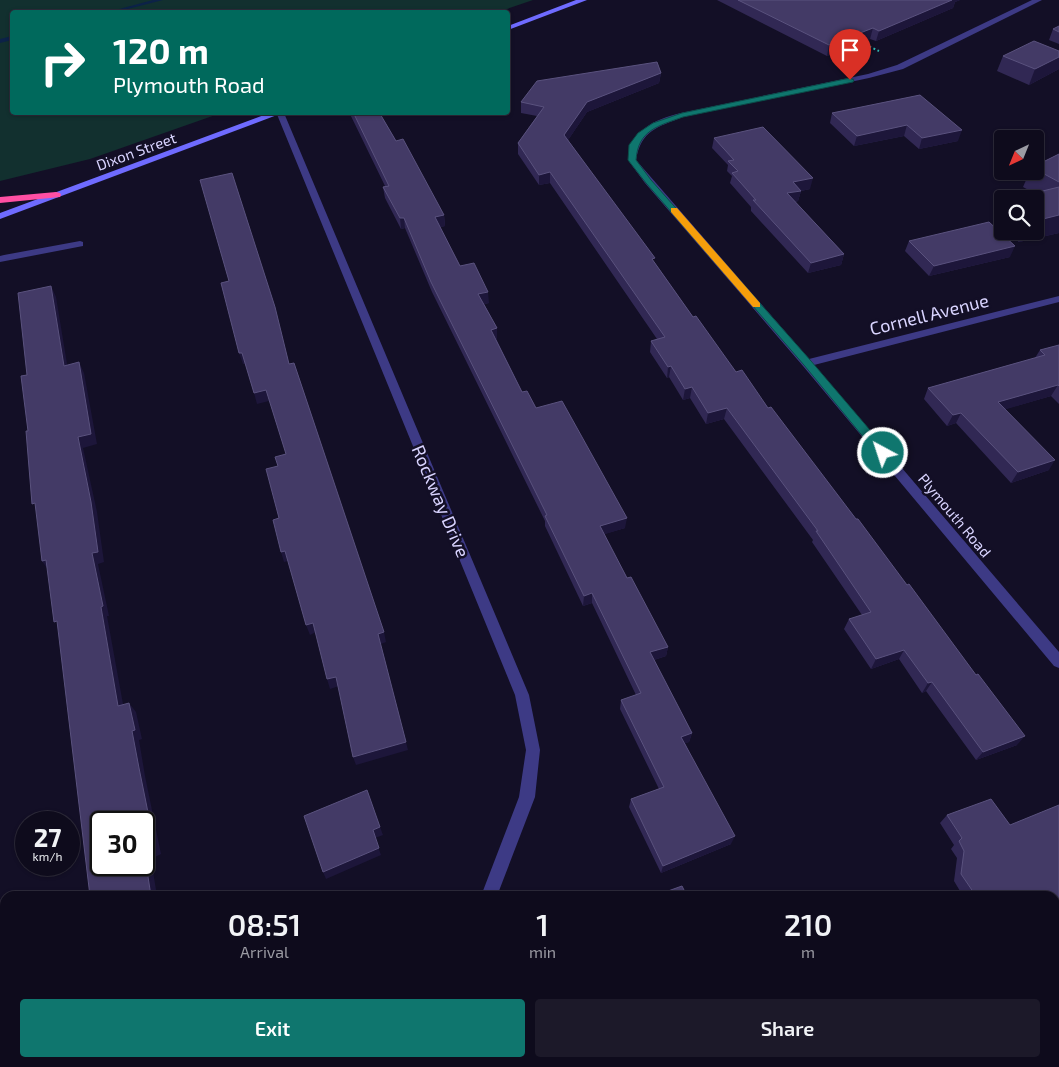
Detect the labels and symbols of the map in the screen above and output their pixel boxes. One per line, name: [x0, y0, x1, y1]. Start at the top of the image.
pin: [829, 29, 871, 80]
street label: Dixon Street: [94, 128, 179, 174]
north arrow: [994, 130, 1044, 180]
street label: Cornell Avenue: [867, 289, 991, 339]
position arrow: [856, 426, 908, 478]
street label: Rockway Drive: [407, 442, 475, 560]
street label: Plymouth Road: [915, 470, 995, 560]
speed limit sign: 30: [90, 811, 155, 876]

